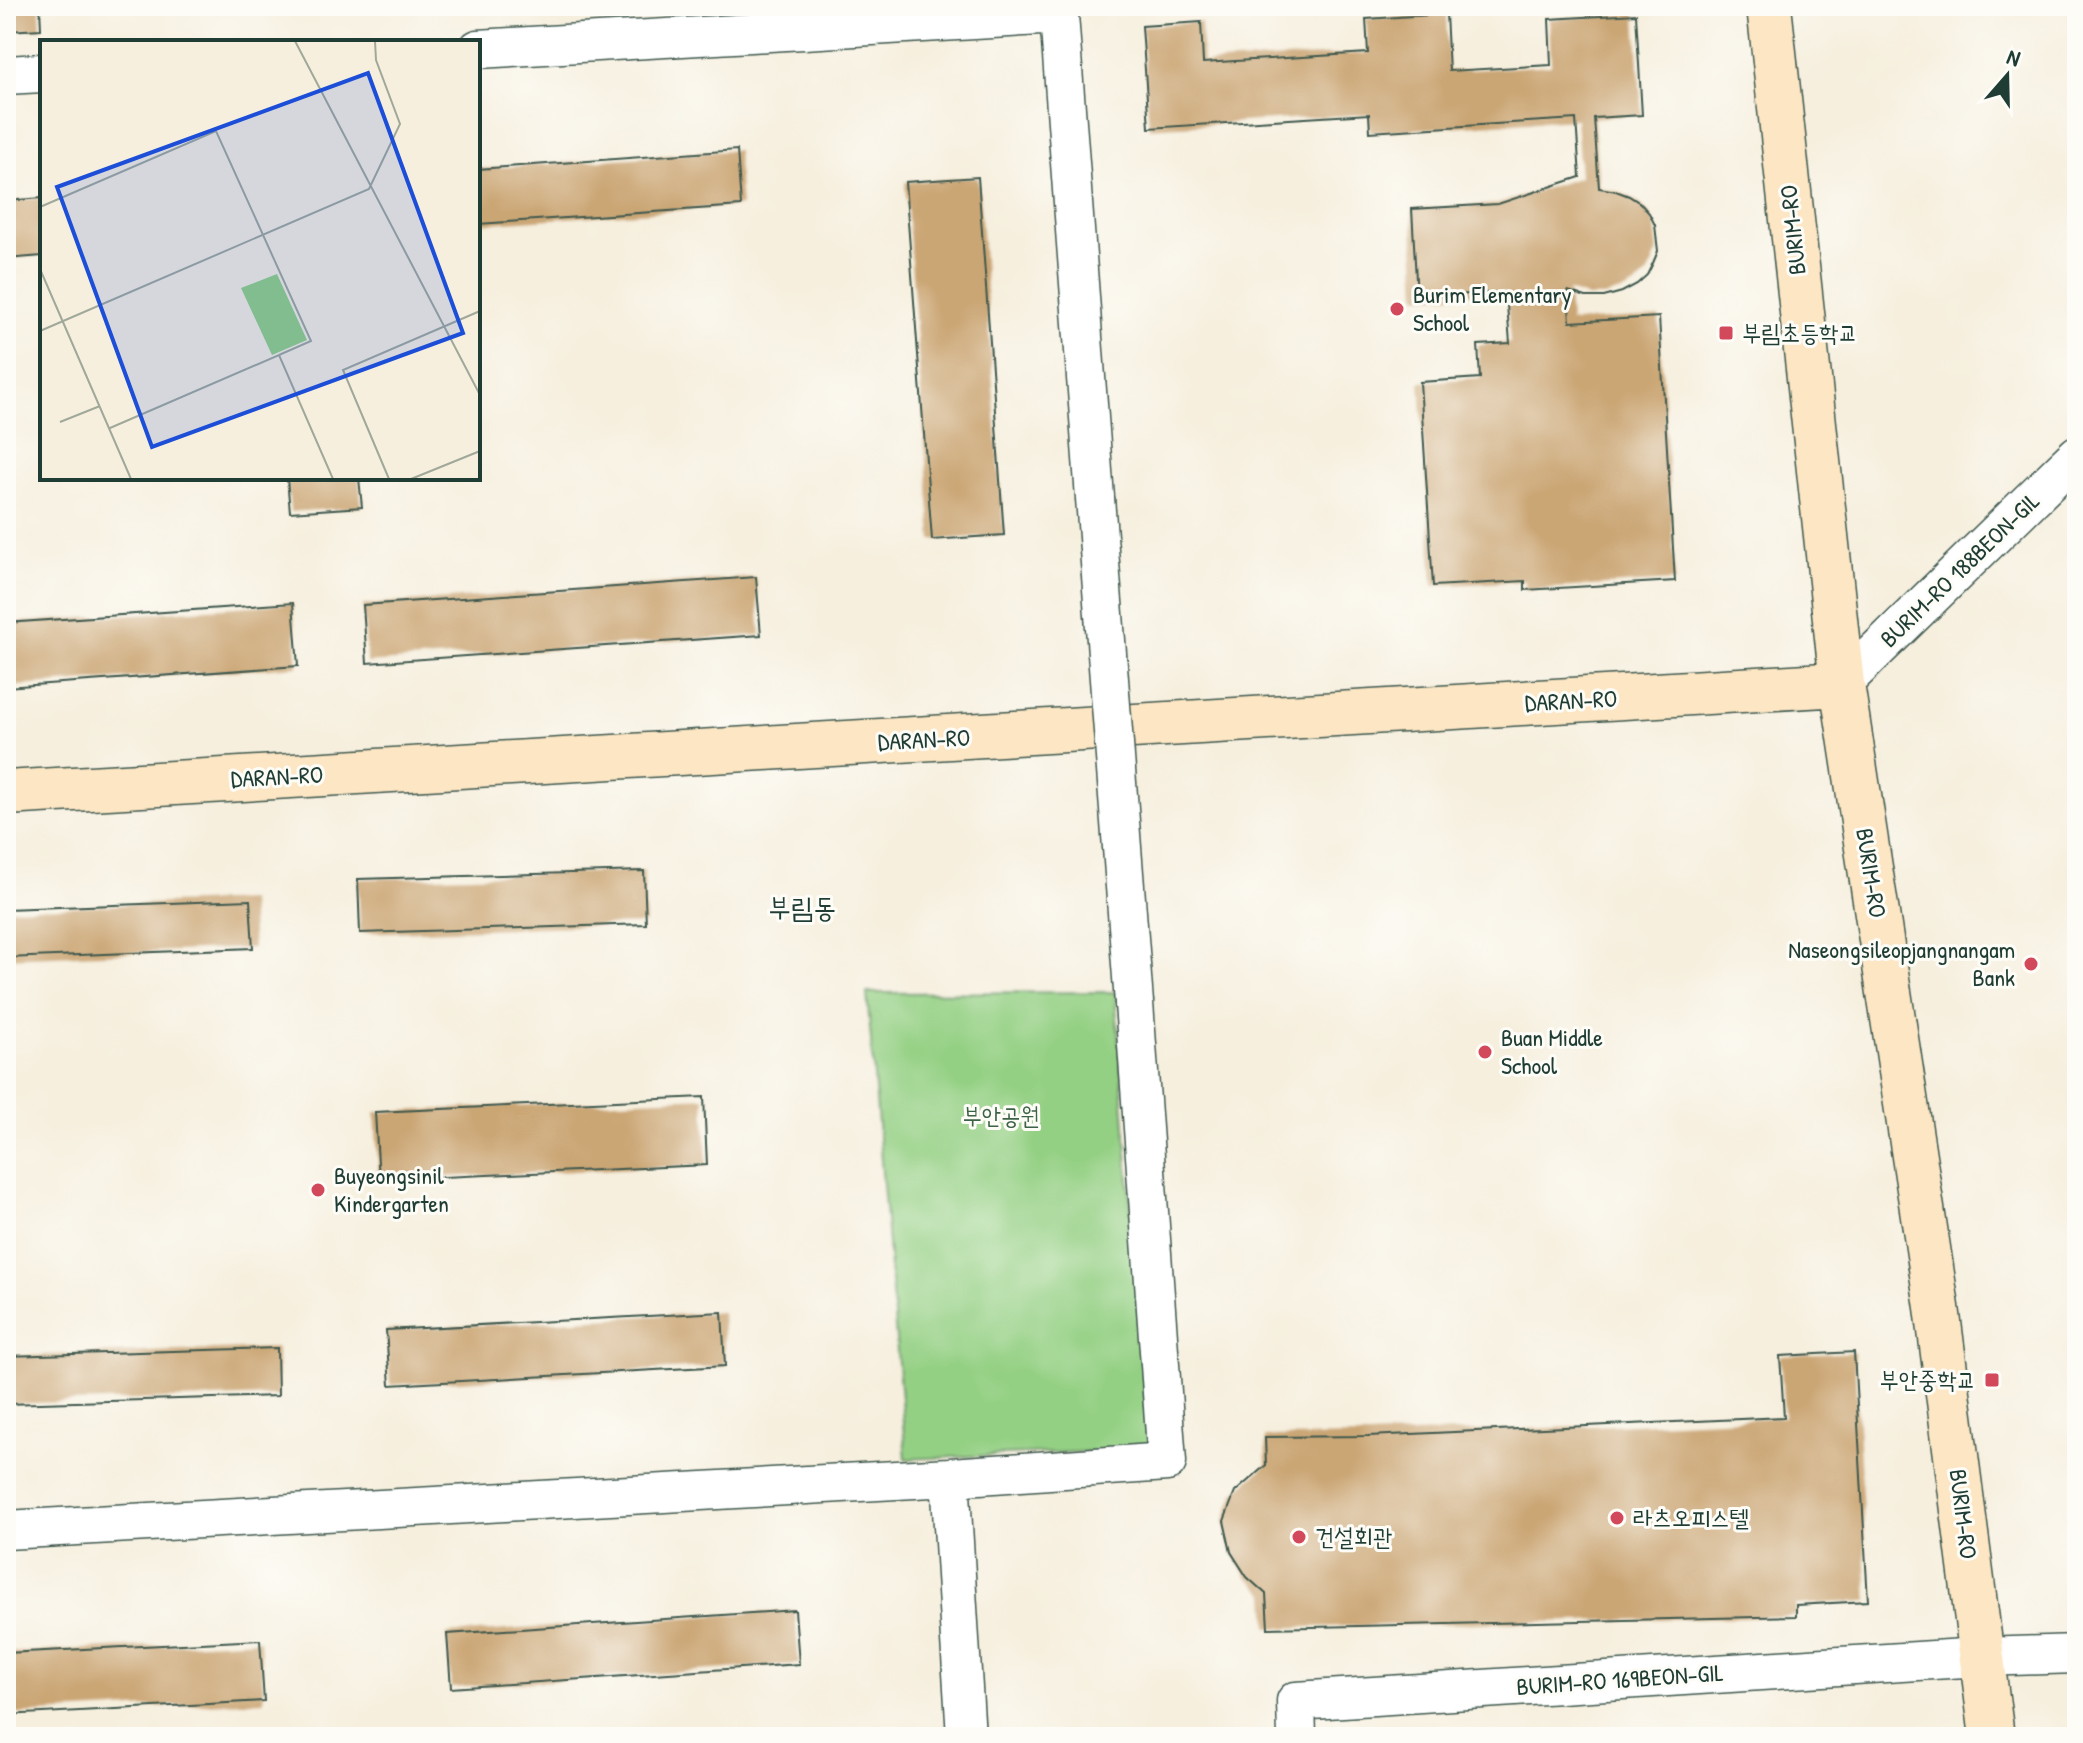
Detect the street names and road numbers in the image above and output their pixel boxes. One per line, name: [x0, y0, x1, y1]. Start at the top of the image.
street label: BURIM-RO: [1771, 184, 1813, 277]
street label: BURIM-RO 188BEON-GIL: [1873, 485, 2046, 654]
street label: DARAN-RO: [1524, 682, 1618, 718]
street label: DARAN-RO: [877, 721, 971, 757]
street label: DARAN-RO: [230, 758, 324, 794]
street label: BURIM-RO: [1849, 826, 1895, 920]
street label: BURIM-RO: [1943, 1467, 1985, 1561]
street label: BURIM-RO 169BEON-GIL: [1515, 1656, 1725, 1702]

